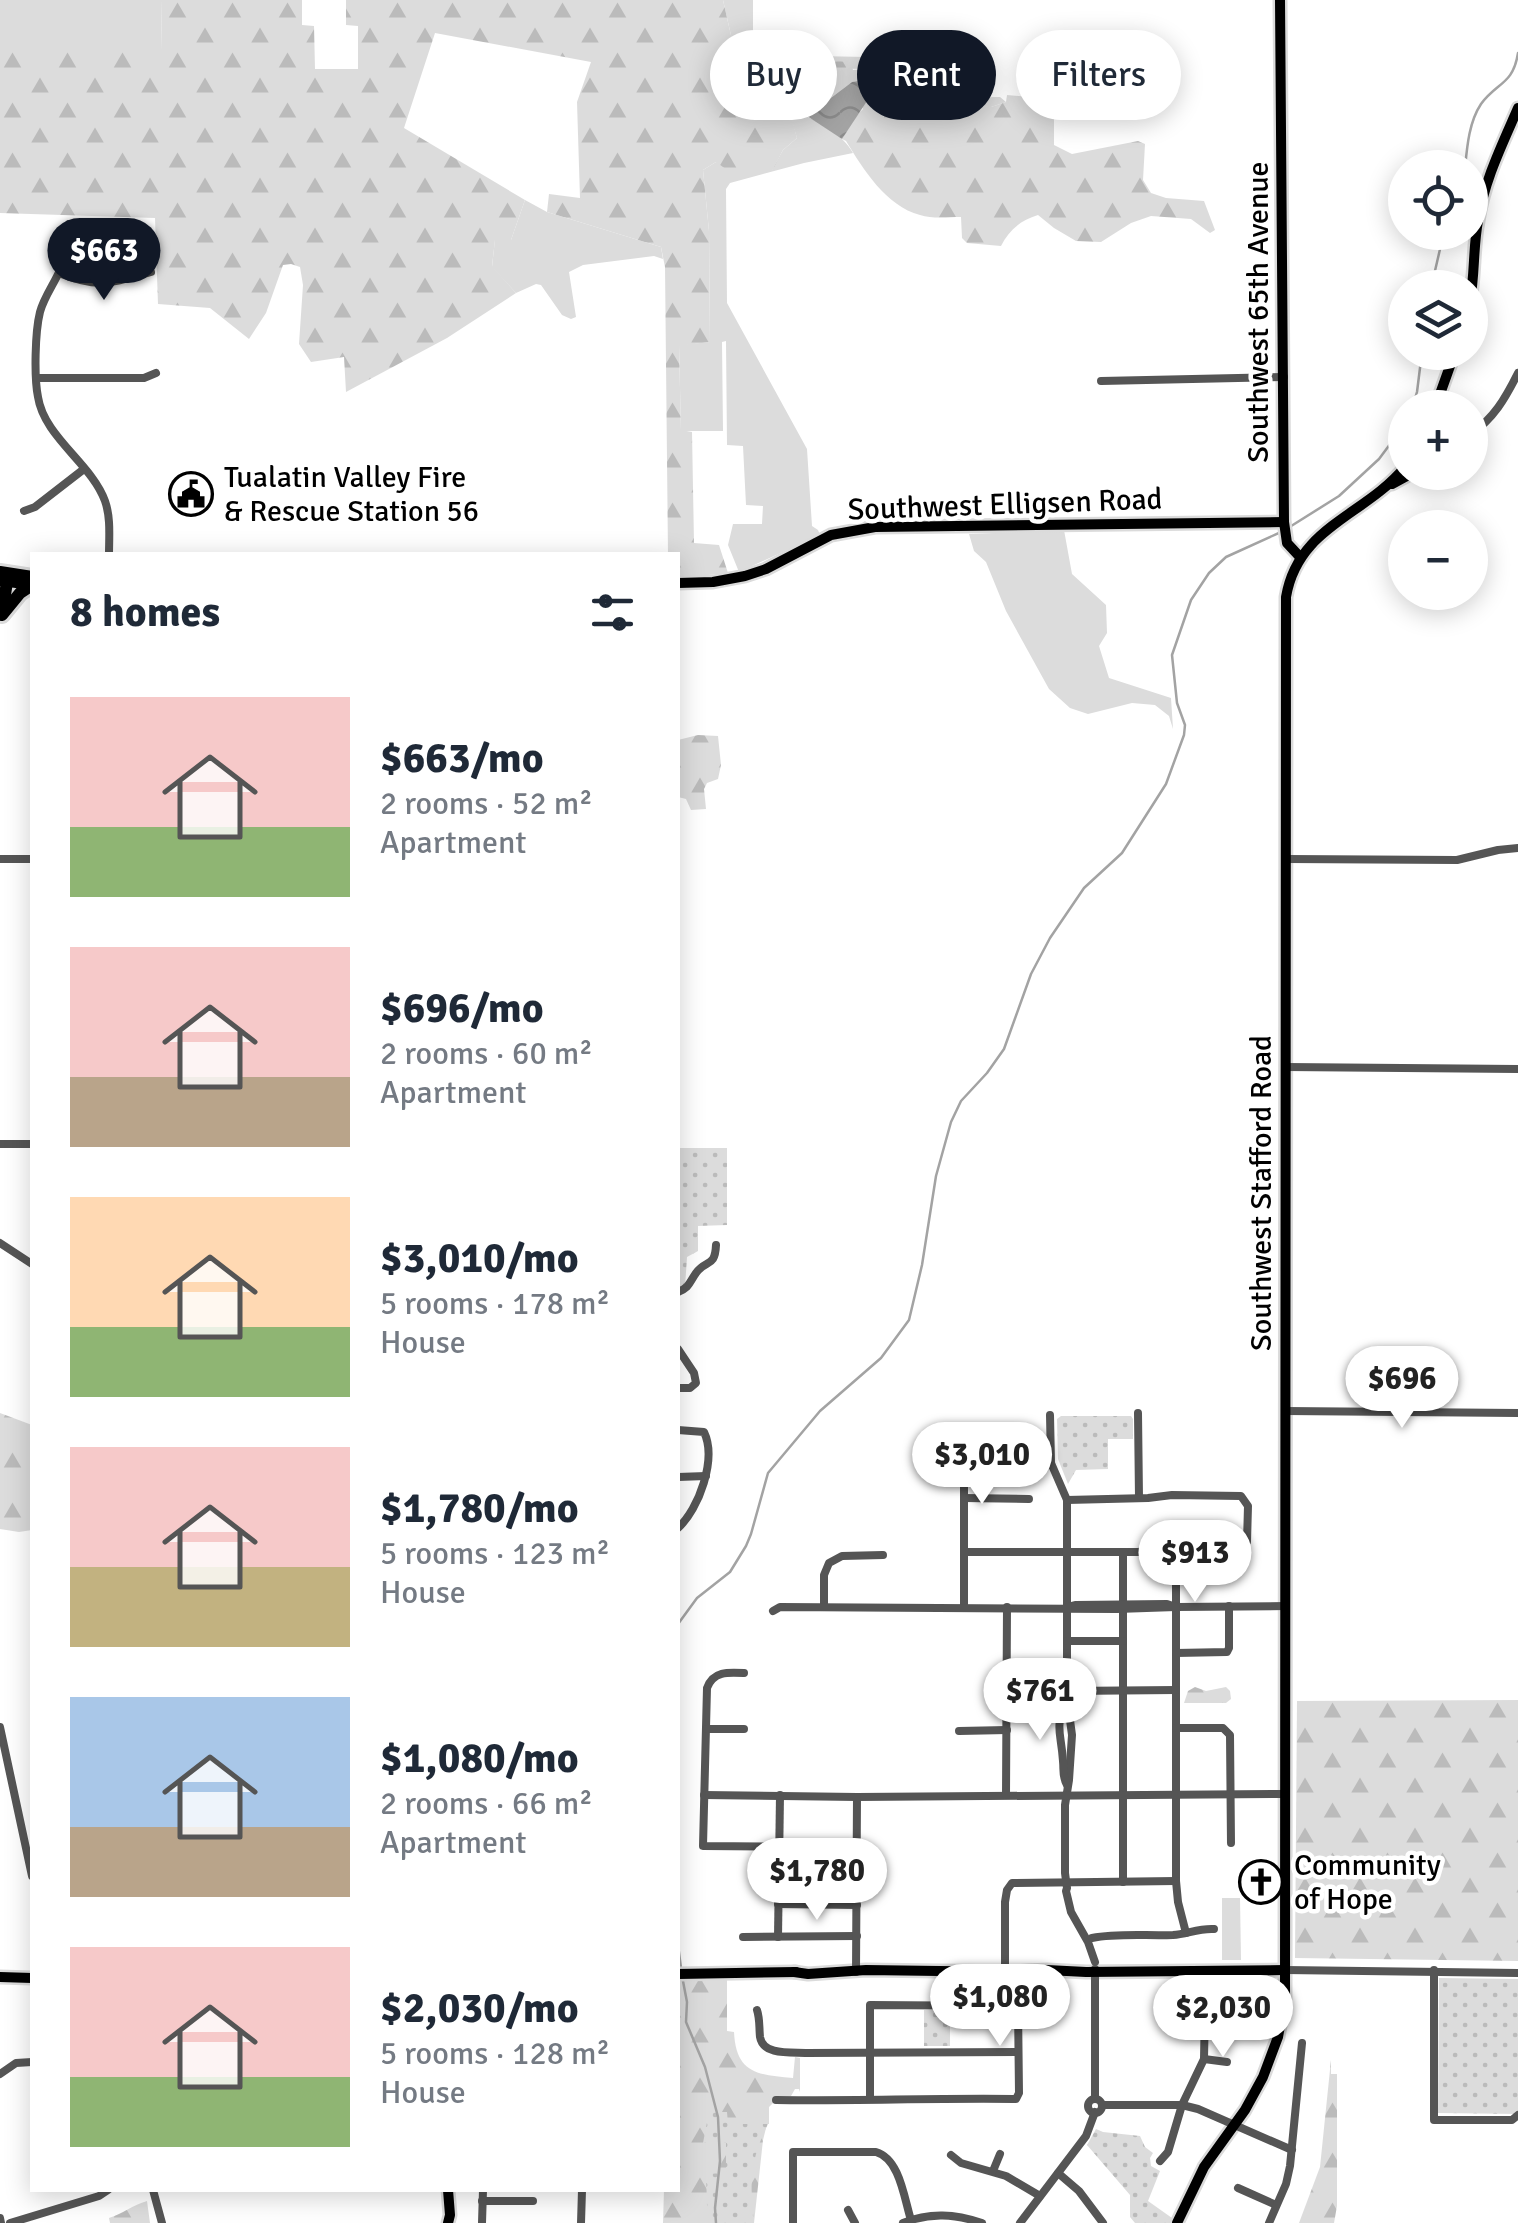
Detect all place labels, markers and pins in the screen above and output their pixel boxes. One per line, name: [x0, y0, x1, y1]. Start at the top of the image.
pin: $663: [45, 218, 163, 303]
place label: Tualatin Valley Fire & Rescue Station 56: [224, 459, 479, 530]
public building icon: Tualatin Valley Fire & Rescue Station 56: [168, 471, 214, 517]
pin: $696: [1343, 1346, 1461, 1431]
pin: $3,010: [901, 1422, 1063, 1507]
pin: $913: [1136, 1520, 1254, 1605]
pin: $761: [981, 1658, 1099, 1743]
pin: $1,780: [736, 1838, 898, 1923]
place label: Community of Hope: [1294, 1847, 1441, 1918]
church icon: Community of Hope: [1238, 1859, 1284, 1905]
pin: $1,080: [919, 1964, 1081, 2049]
pin: $2,030: [1142, 1975, 1304, 2060]

